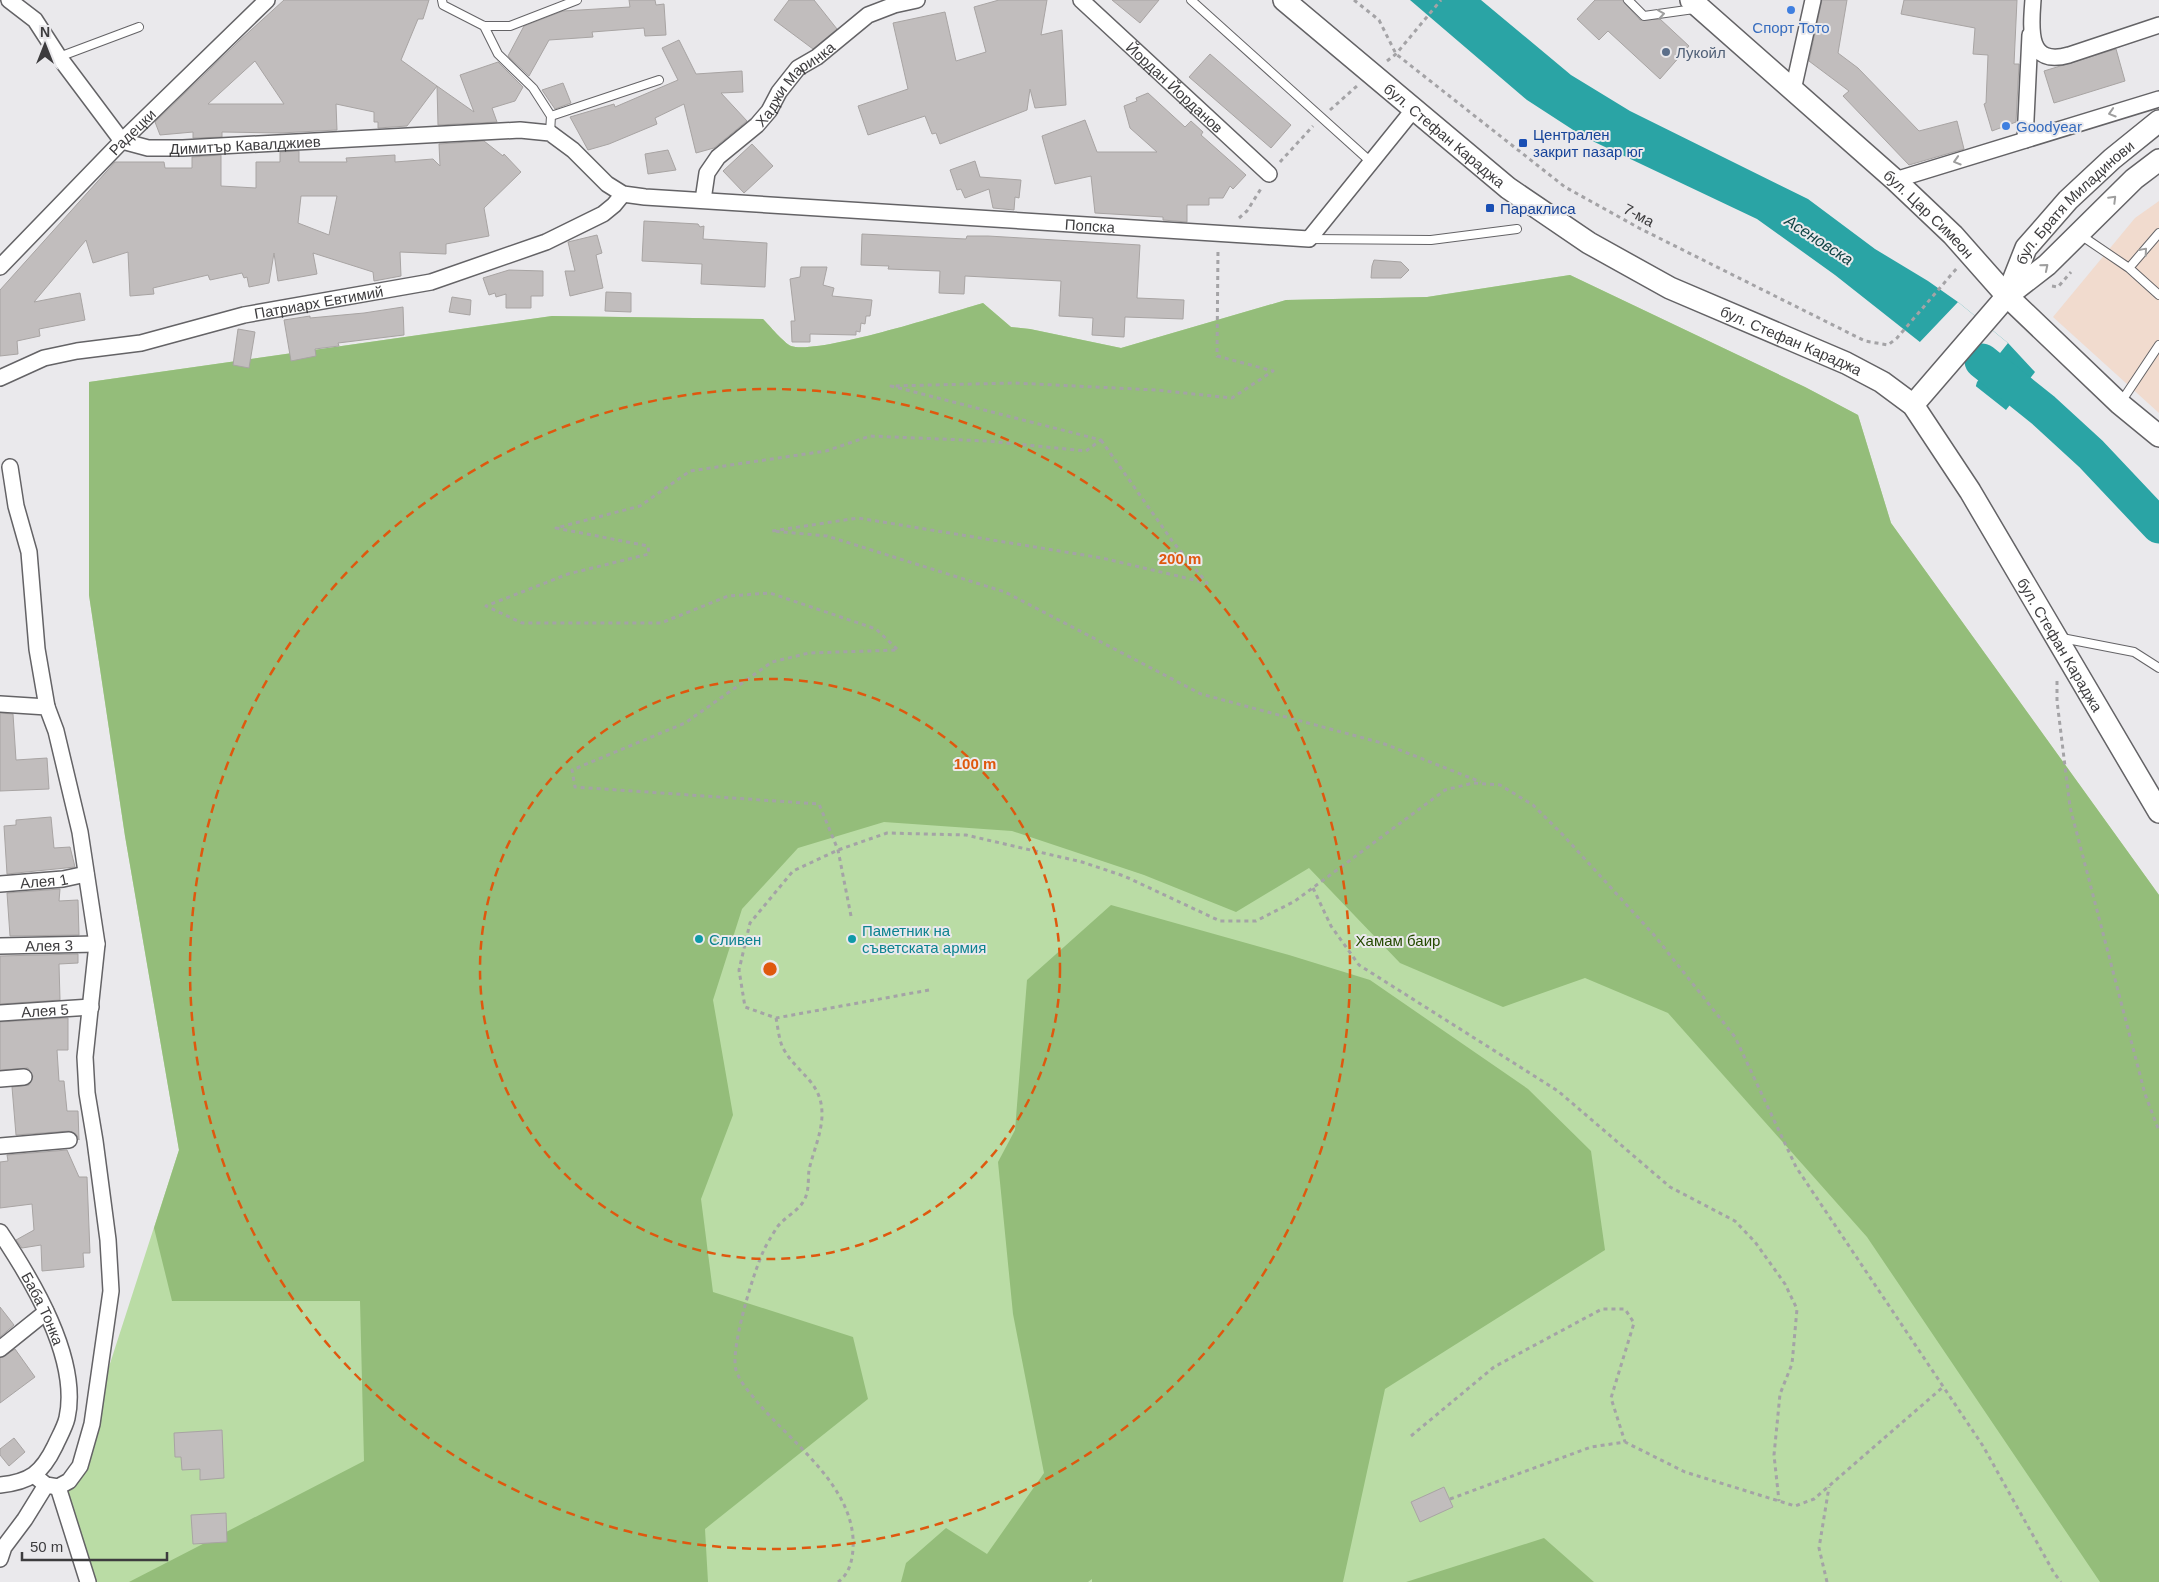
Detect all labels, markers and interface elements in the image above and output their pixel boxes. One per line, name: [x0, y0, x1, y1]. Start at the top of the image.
marker: Спорт Тото: [1785, 4, 1797, 16]
one-way arrow: [1657, 9, 1665, 19]
place label: Спорт Тото: [1752, 19, 1830, 36]
north arrow: [20, 20, 70, 70]
text: N: [40, 24, 50, 40]
street label: Хаджи Маринка: [751, 37, 838, 130]
street label: Йордан Йорданов: [1123, 38, 1227, 136]
place label: Лукойл: [1676, 44, 1726, 61]
marker: Лукойл: [1660, 46, 1672, 58]
street label: бул. Стефан Караджа: [1381, 79, 1509, 191]
street label: Радецки: [105, 105, 159, 158]
one-way arrow: [2109, 107, 2117, 117]
place label: Goodyear: [2016, 118, 2082, 135]
marker: Goodyear: [2000, 120, 2012, 132]
place label: Централен закрит пазар юг: [1533, 126, 1644, 160]
street label: Димитър Кавалджиев: [169, 132, 321, 157]
street label: бул. Братя Миладинови: [2012, 136, 2137, 267]
marker: Централен закрит пазар юг: [1517, 137, 1529, 149]
one-way arrow: [1954, 155, 1962, 165]
street label: бул. Цар Симеон: [1881, 166, 1978, 261]
one-way arrow: [2107, 196, 2116, 205]
place label: Параклиса: [1500, 200, 1576, 217]
street label: 7-ма: [1621, 200, 1658, 230]
marker: Параклиса: [1484, 202, 1496, 214]
water label: Асеновска: [1781, 211, 1856, 268]
street label: Попска: [1064, 215, 1116, 235]
one-way arrow: [2138, 248, 2147, 257]
one-way arrow: [2039, 264, 2048, 272]
street label: Патриарх Евтимий: [253, 282, 384, 322]
street label: бул. Стефан Караджа: [1718, 302, 1866, 379]
text: 200 m: [1159, 550, 1201, 567]
street label: бул. Стефан Караджа: [2014, 575, 2107, 715]
text: 100 m: [954, 755, 996, 772]
street label: Алея 1: [19, 870, 69, 891]
place label: Паметник на съветската армия: [862, 922, 986, 956]
place label: Сливен: [709, 931, 761, 948]
park label: Хамам баир: [1356, 932, 1440, 949]
marker: Сливен: [693, 933, 705, 945]
marker: Паметник на съветската армия: [846, 933, 858, 945]
street label: Алея 3: [25, 936, 73, 954]
centre of rings: [761, 960, 779, 978]
street label: Алея 5: [21, 1000, 69, 1020]
street label: Баба Тонка: [18, 1269, 68, 1348]
scale bar: [22, 1530, 168, 1562]
text: 50 m: [30, 1538, 63, 1555]

